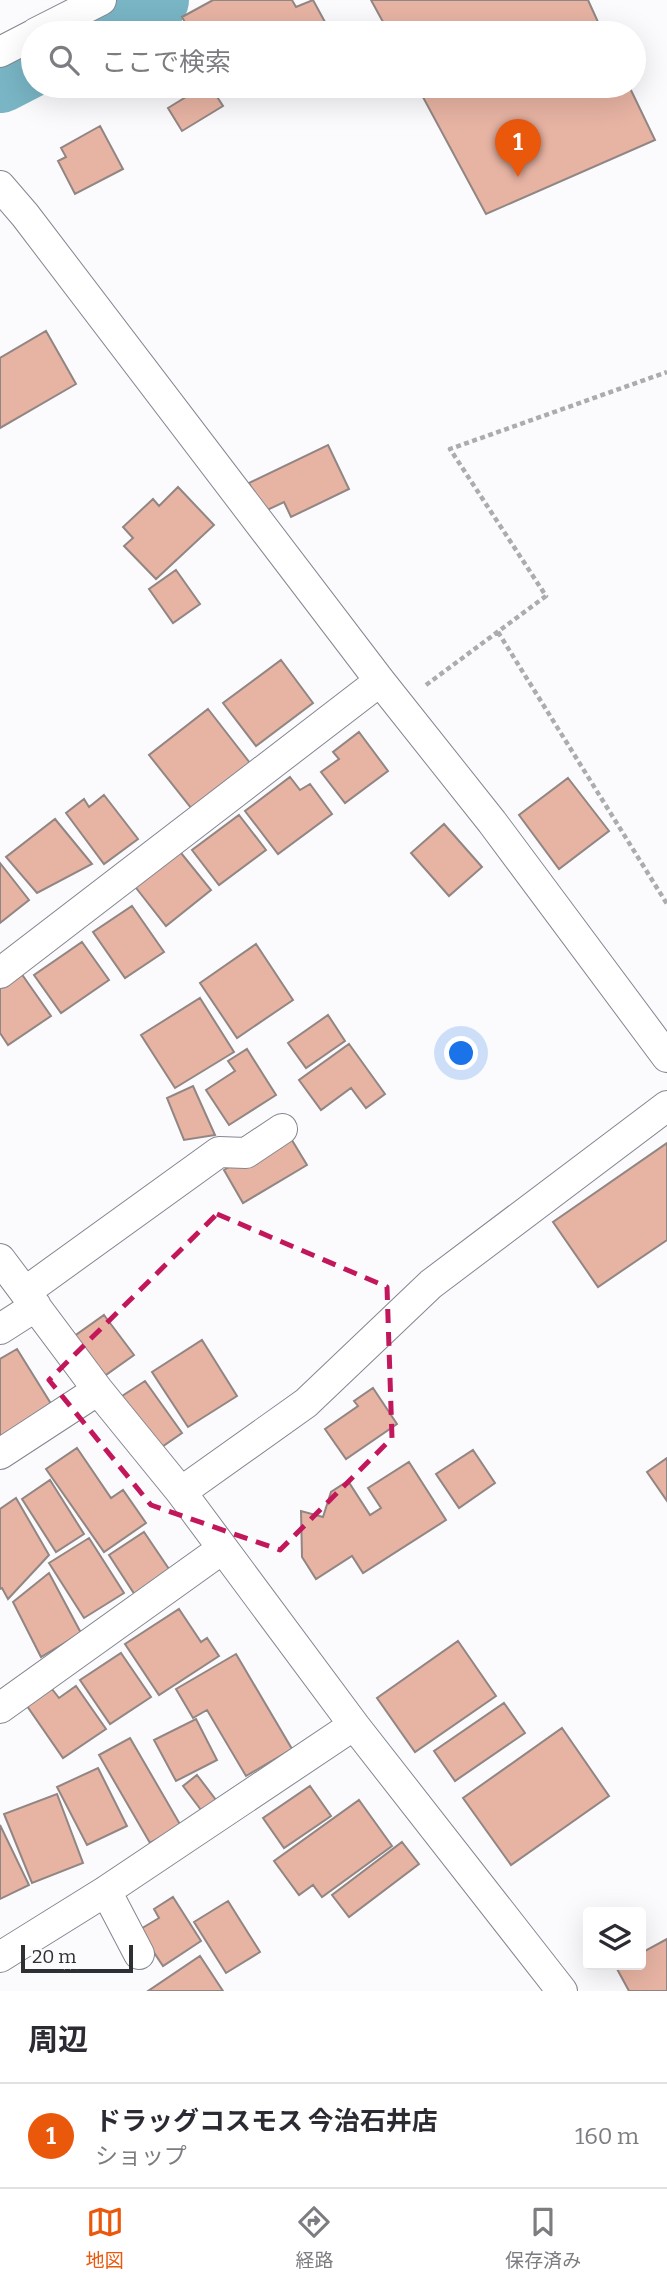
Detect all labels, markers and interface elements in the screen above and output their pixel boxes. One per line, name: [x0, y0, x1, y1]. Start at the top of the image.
search box: [21, 21, 646, 98]
icon: search: [45, 41, 83, 79]
text: ここで検索: [101, 47, 231, 78]
pin: 1: [495, 119, 541, 177]
your location: [444, 1036, 478, 1070]
map controls: [583, 1907, 646, 1970]
button: layers: [583, 1907, 646, 1970]
scale bar: [21, 1942, 133, 1974]
text: 20 m: [32, 1945, 76, 1968]
text: 周辺: [28, 2022, 88, 2058]
text: ドラッグコスモス 今治石井店: [95, 2106, 438, 2137]
text: 1: [46, 2122, 56, 2150]
text: 160 m: [575, 2122, 639, 2150]
text: ショップ: [95, 2142, 187, 2170]
tab: 地図: [86, 2203, 124, 2272]
tab: 経路: [295, 2203, 333, 2272]
tab: 保存済み: [505, 2203, 581, 2272]

